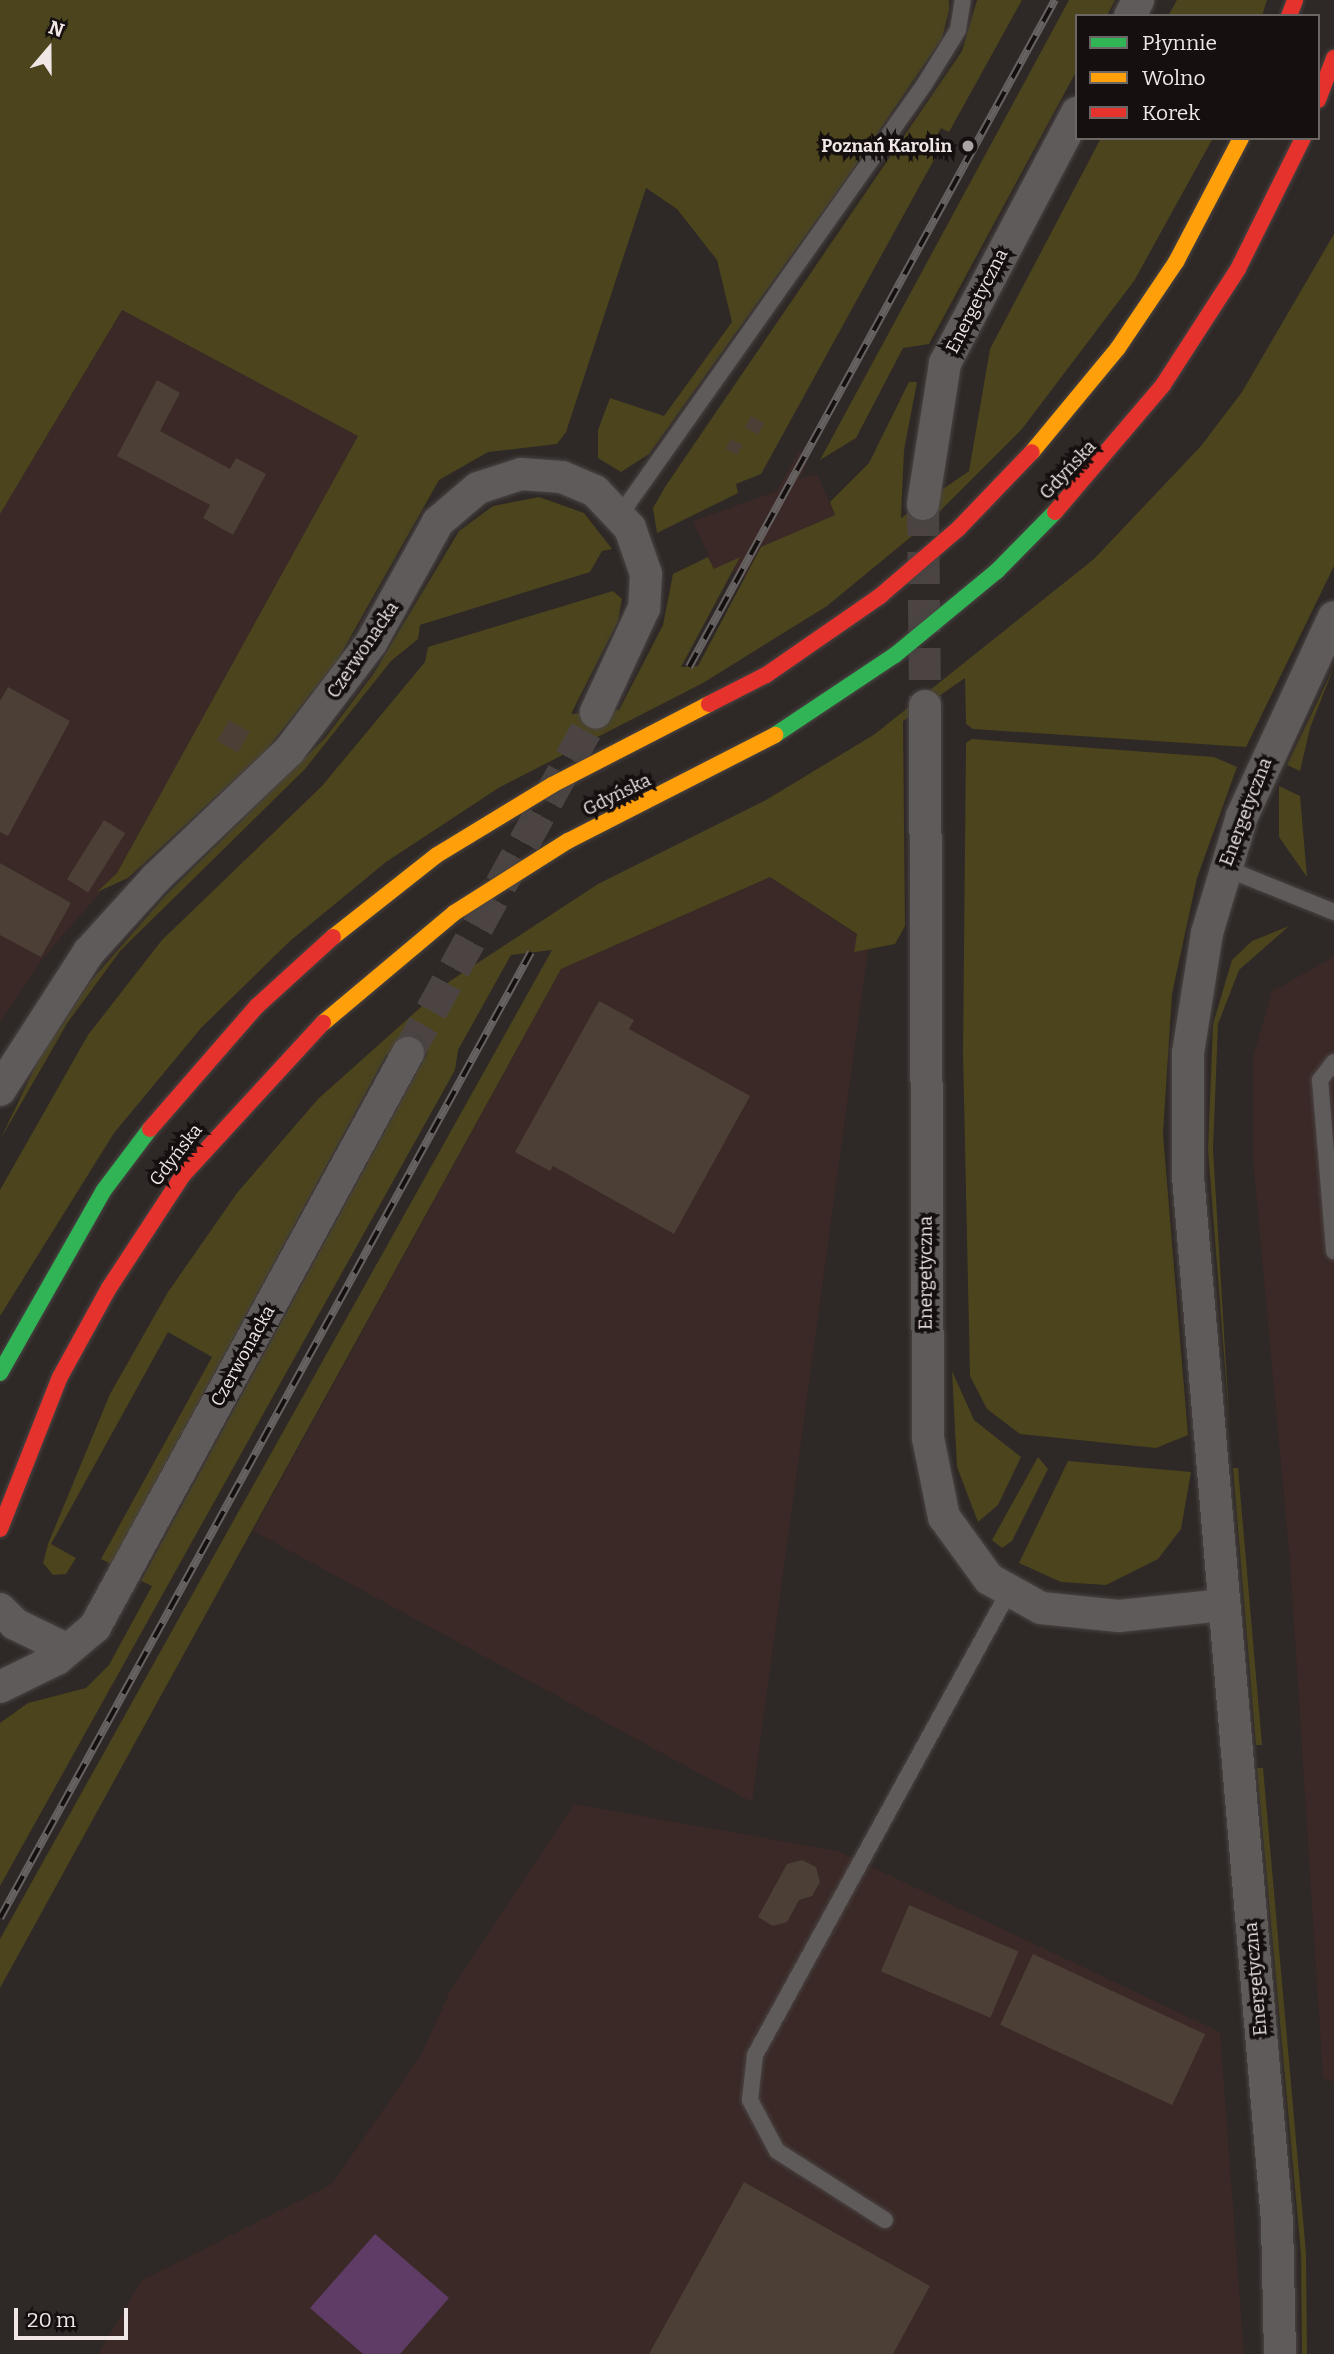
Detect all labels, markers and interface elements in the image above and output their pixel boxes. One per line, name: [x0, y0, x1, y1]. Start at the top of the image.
north arrow: [14, 14, 84, 84]
legend: [1075, 14, 1320, 140]
text: N: [46, 15, 67, 42]
text: Płynnie: [1142, 30, 1217, 56]
text: Wolno: [1142, 65, 1205, 91]
text: Korek: [1142, 100, 1200, 126]
place label: Poznań Karolin: [821, 135, 952, 157]
marker: Poznań Karolin: [958, 136, 978, 156]
street label: Energetyczna: [941, 245, 1013, 357]
street label: Gdyńska: [1035, 436, 1101, 504]
street label: Czerwonacka: [323, 598, 403, 702]
street label: Energetyczna: [1215, 755, 1277, 869]
street label: Gdyńska: [580, 769, 654, 821]
street label: Gdyńska: [145, 1120, 207, 1190]
street label: Energetyczna: [915, 1216, 937, 1330]
street label: Czerwonacka: [206, 1302, 280, 1410]
street label: Energetyczna: [1240, 1921, 1272, 2037]
scale bar: [18, 2294, 131, 2338]
text: 20 m: [27, 2307, 76, 2333]

